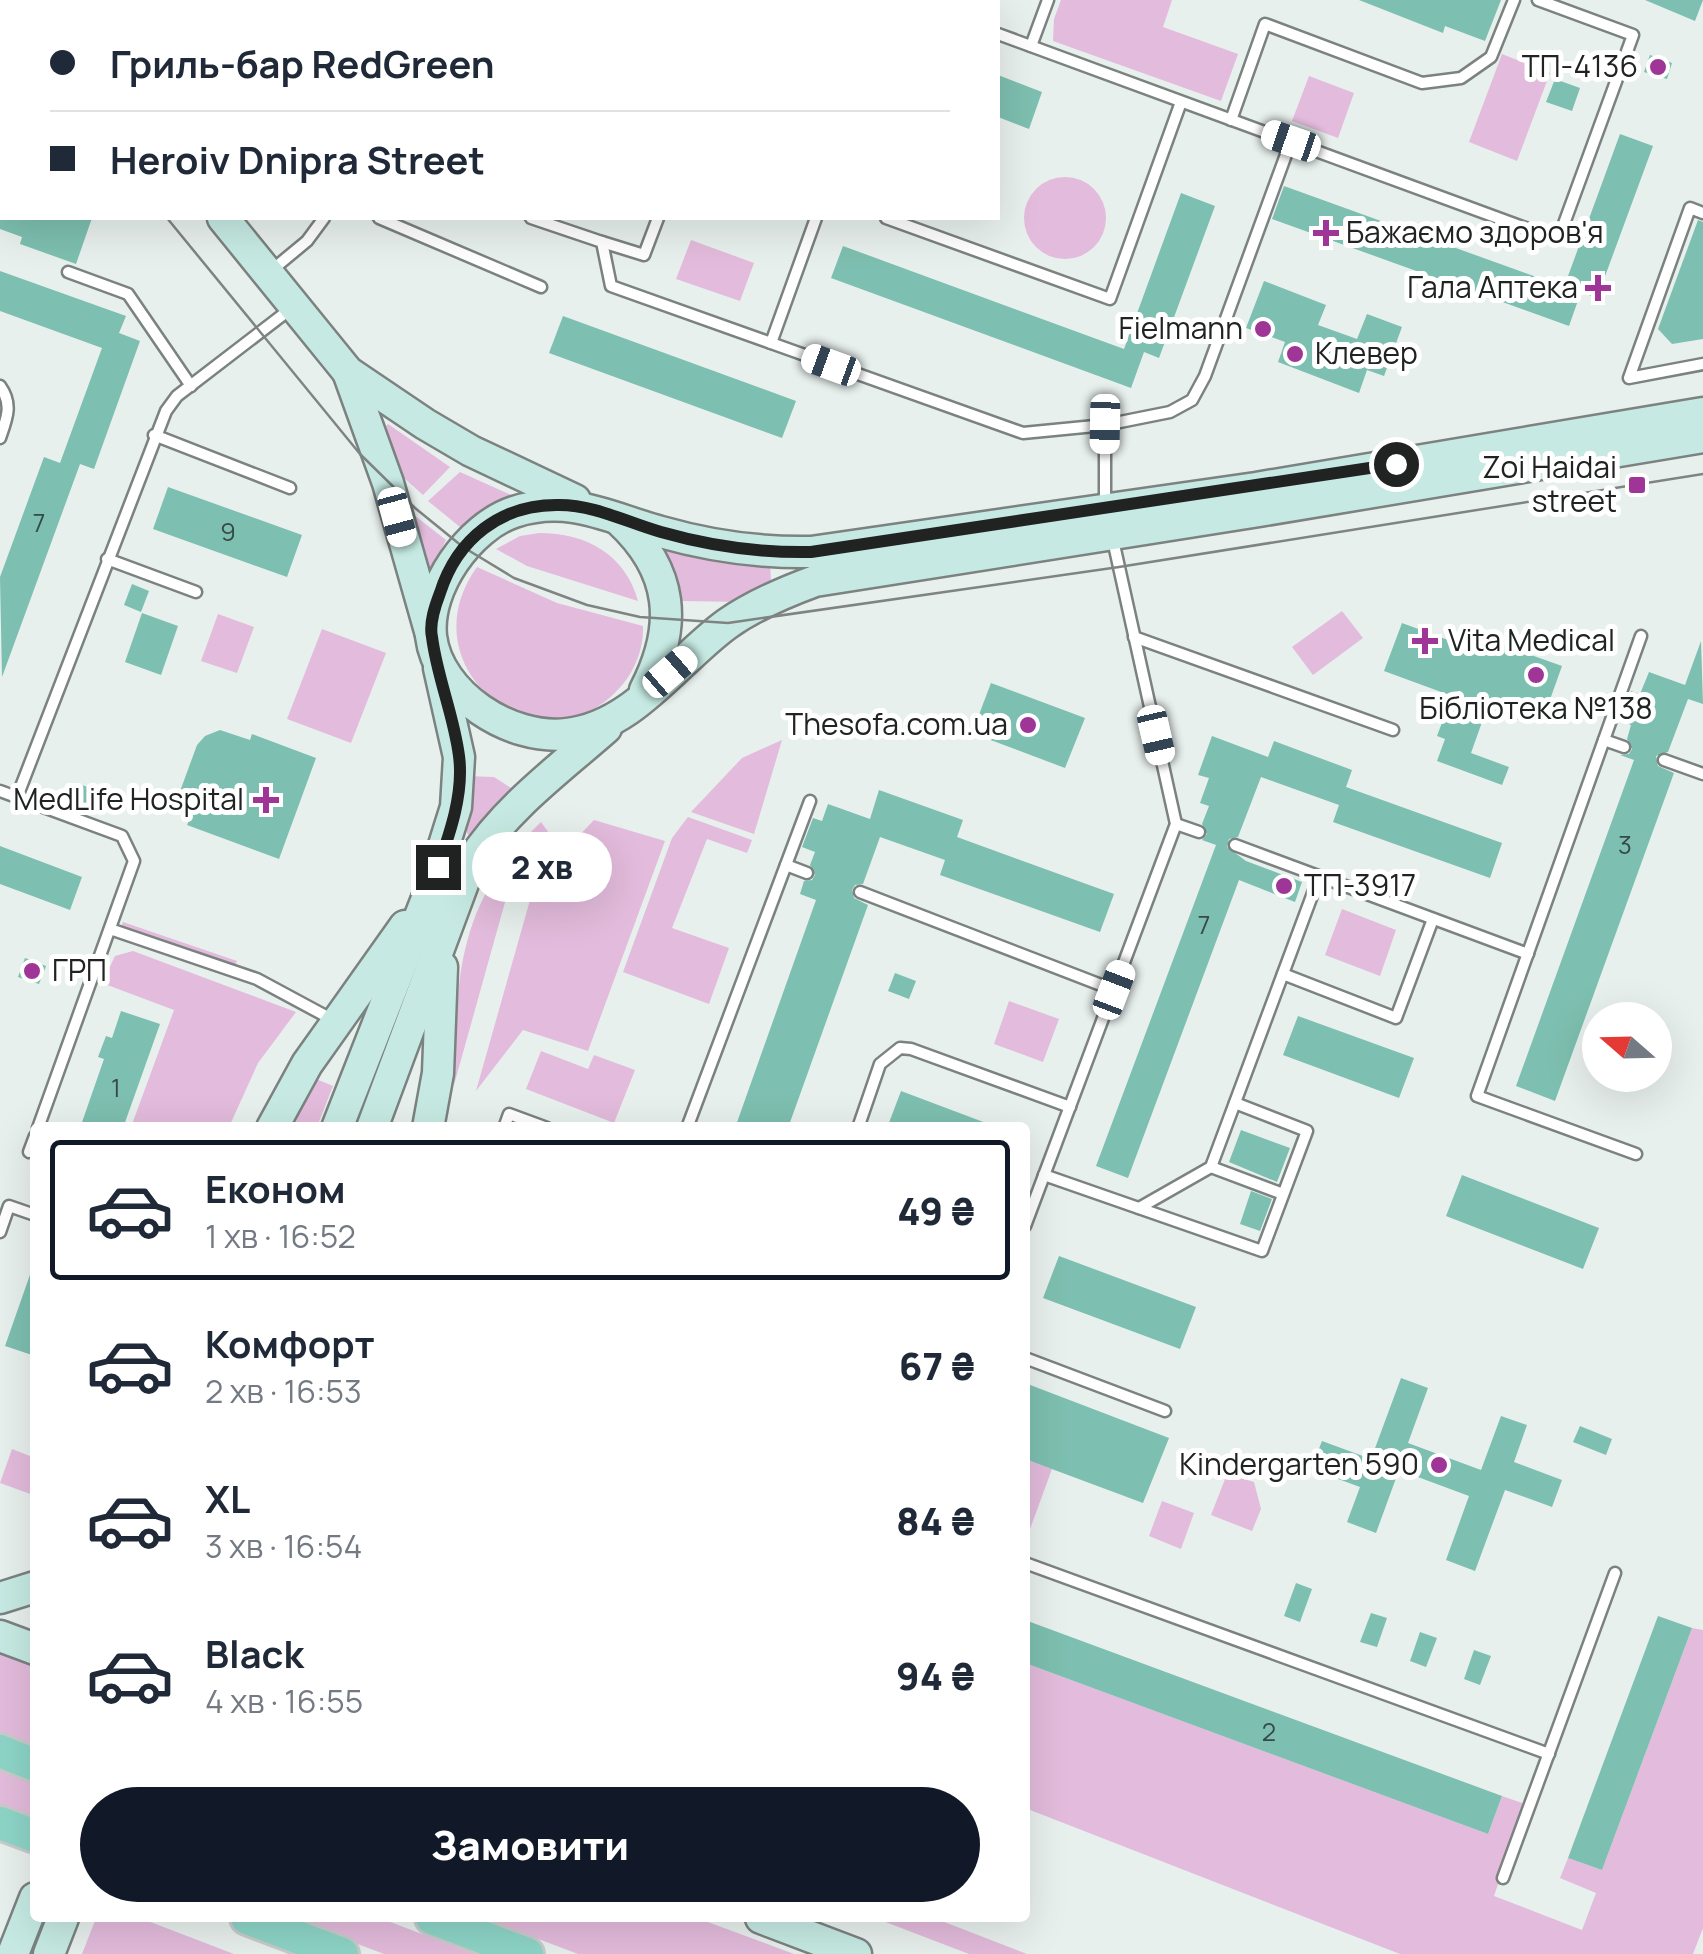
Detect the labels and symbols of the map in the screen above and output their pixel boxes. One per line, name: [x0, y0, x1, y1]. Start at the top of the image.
place label: ТП-4136: [1522, 45, 1638, 86]
marker: ТП-4136: [1647, 56, 1669, 78]
car: [1258, 117, 1324, 165]
place label: Бажаємо здоров'я: [1346, 211, 1603, 252]
marker: Бажаємо здоров'я: [1315, 222, 1337, 244]
place label: Гала Аптека: [1407, 266, 1578, 307]
marker: Гала Аптека: [1587, 277, 1609, 299]
place label: Fielmann: [1119, 307, 1243, 348]
marker: Fielmann: [1252, 318, 1274, 340]
place label: Клевер: [1315, 332, 1418, 373]
car: [798, 341, 864, 389]
marker: Клевер: [1284, 343, 1306, 365]
car: [1089, 394, 1121, 454]
route start: [1374, 442, 1419, 487]
place label: Zoi Haidai street: [1482, 446, 1617, 521]
marker: Zoi Haidai street: [1626, 474, 1648, 496]
car: [375, 484, 419, 550]
house number: 7: [33, 505, 45, 540]
house number: 9: [220, 514, 236, 549]
place label: Vita Medical: [1448, 619, 1615, 660]
marker: Vita Medical: [1412, 628, 1438, 654]
car: [638, 641, 702, 703]
marker: Бібліотека №138: [1525, 664, 1547, 686]
place label: Бібліотека №138: [1419, 687, 1653, 728]
car: [1135, 702, 1177, 768]
place label: Thesofa.com.ua: [785, 703, 1008, 744]
marker: Thesofa.com.ua: [1017, 714, 1039, 736]
place label: MedLife Hospital: [13, 778, 244, 819]
marker: MedLife Hospital: [253, 787, 279, 813]
house number: 3: [1618, 827, 1632, 862]
callout: 2 хв: [473, 832, 613, 902]
route end: [416, 845, 461, 890]
place label: ТП-3917: [1304, 864, 1416, 905]
marker: ТП-3917: [1273, 875, 1295, 897]
house number: 7: [1198, 907, 1210, 942]
place label: ГРП: [52, 949, 107, 990]
car: [1089, 957, 1139, 1023]
marker: ГРП: [21, 960, 43, 982]
north arrow: [1582, 1002, 1672, 1092]
house number: 1: [111, 1070, 121, 1105]
place label: Kindergarten 590: [1179, 1443, 1419, 1484]
marker: Kindergarten 590: [1428, 1454, 1450, 1476]
house number: 2: [1262, 1714, 1276, 1749]

